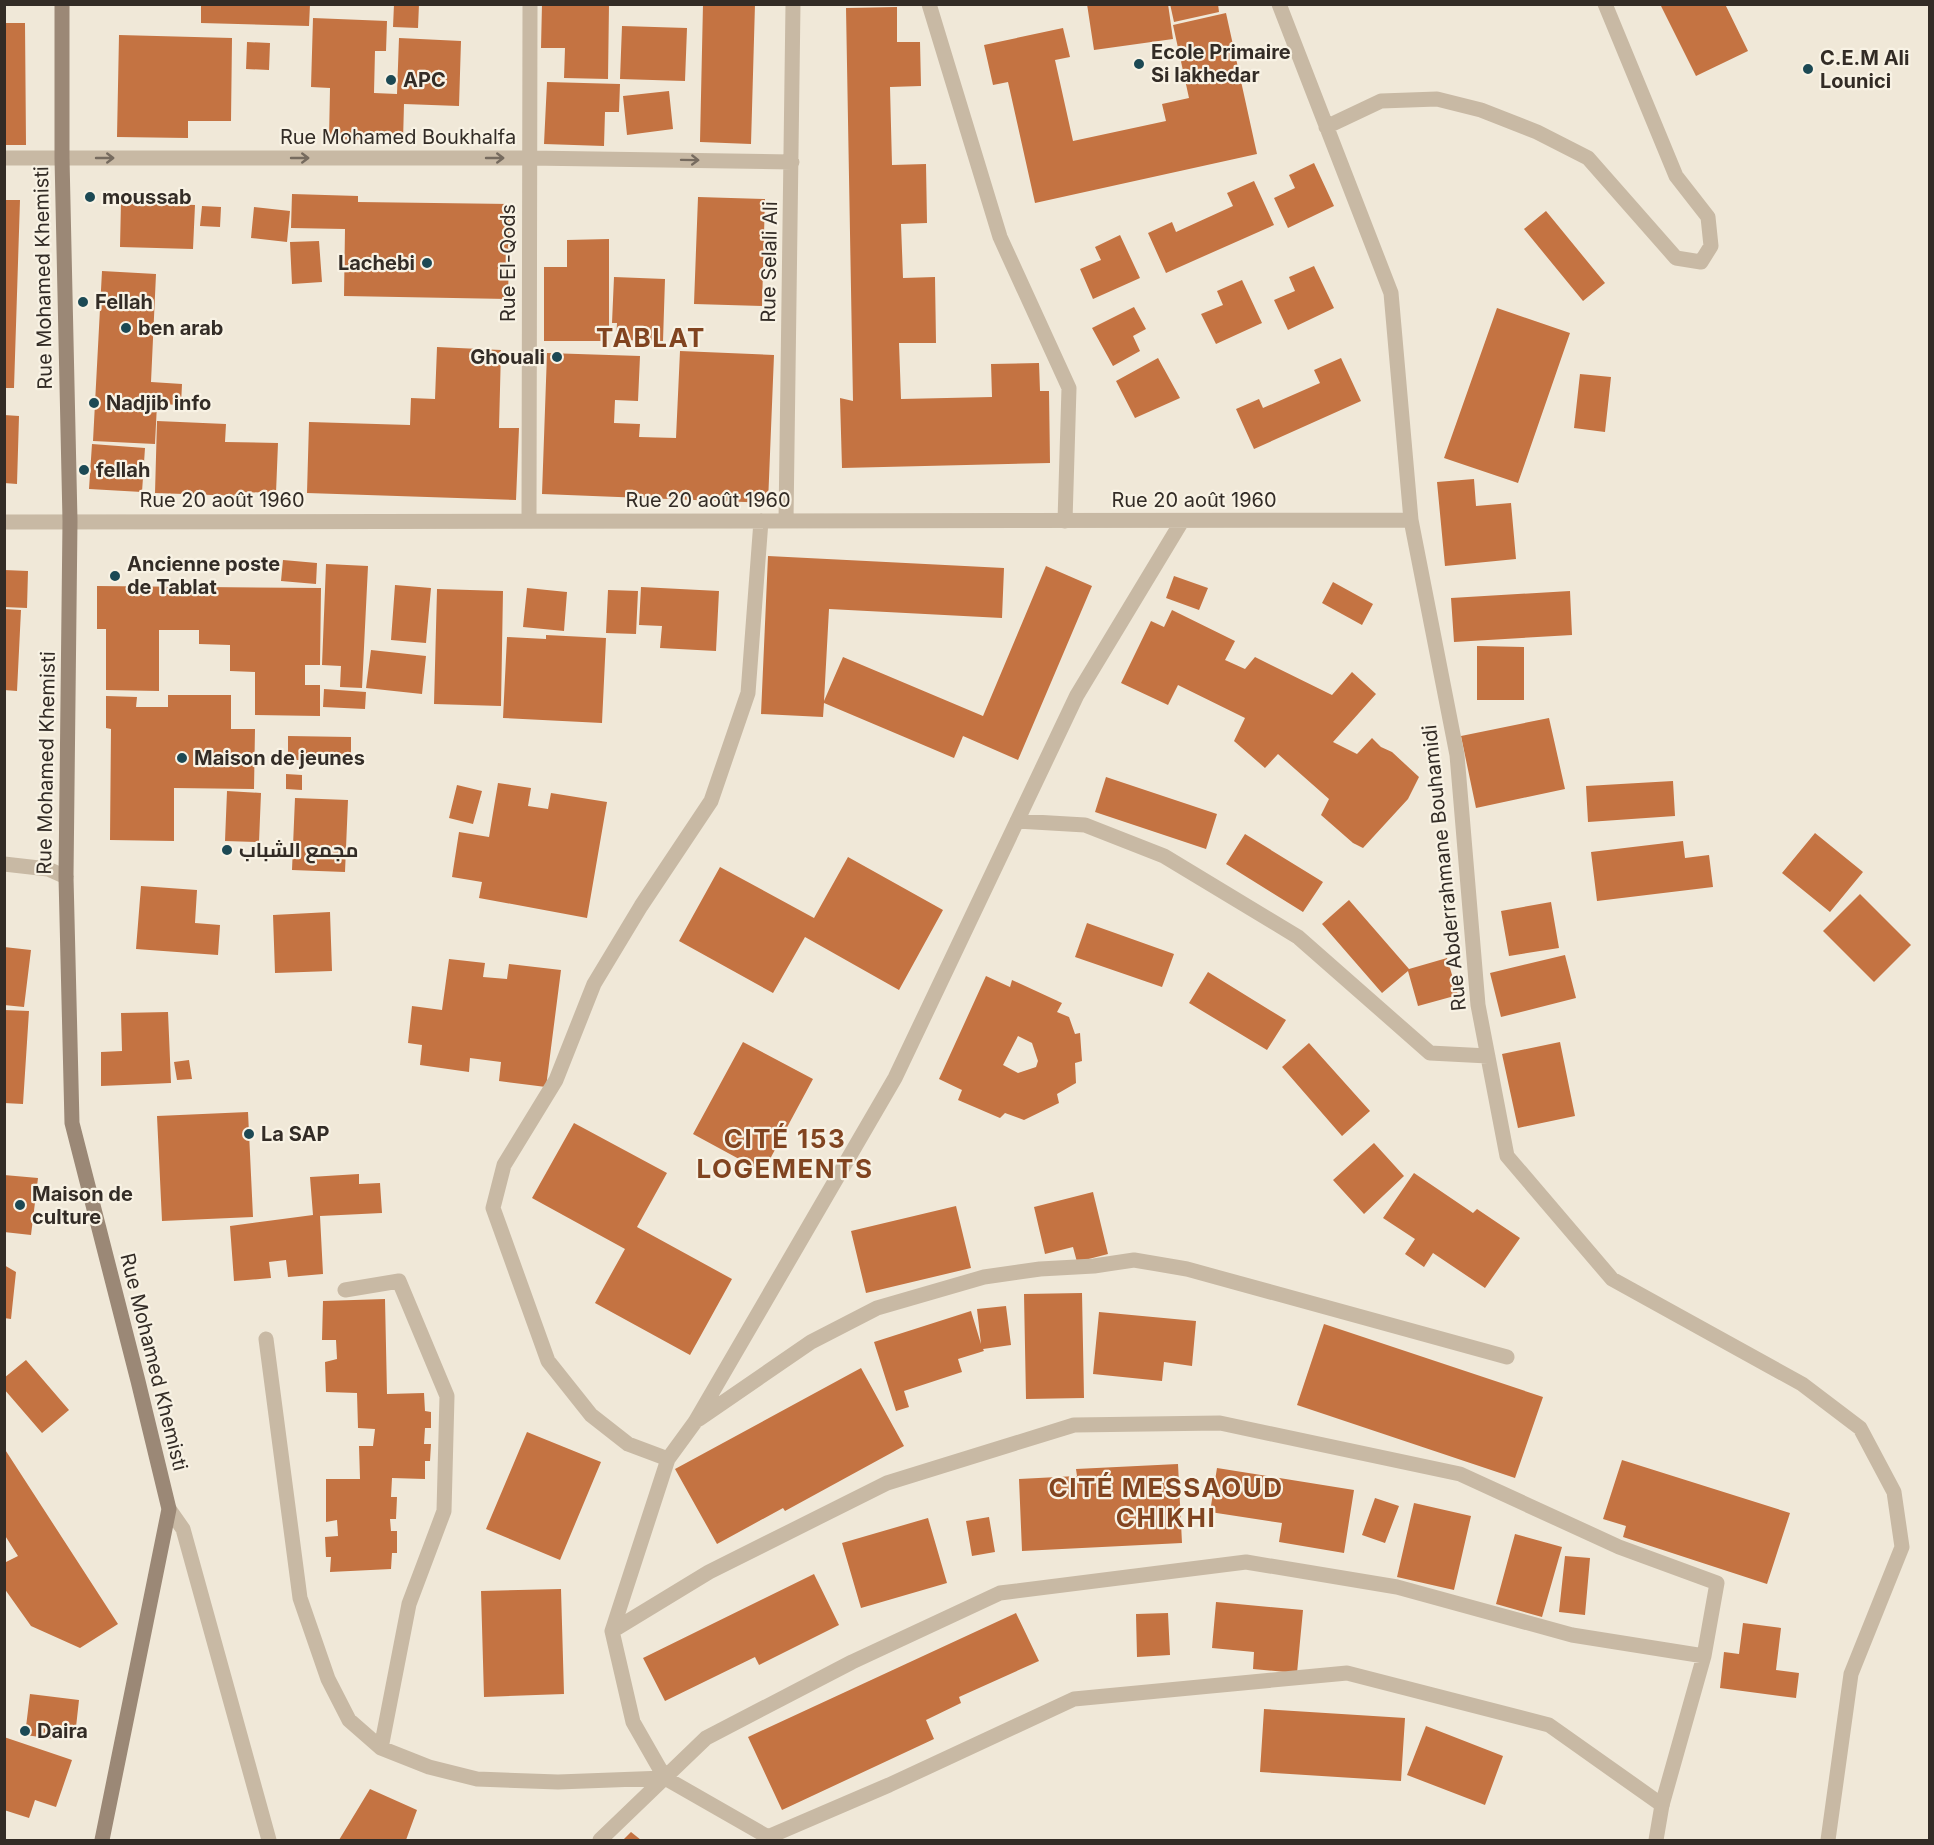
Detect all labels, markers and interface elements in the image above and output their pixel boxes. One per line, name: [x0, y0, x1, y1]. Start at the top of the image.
place label: Ecole Primaire Si lakhedar: [1151, 40, 1291, 87]
place label: C.E.M Ali Lounici: [1820, 46, 1909, 93]
marker: Ecole Primaire Si lakhedar: [1132, 57, 1146, 71]
marker: C.E.M Ali Lounici: [1801, 62, 1815, 76]
place label: APC: [403, 68, 446, 92]
marker: APC: [384, 73, 398, 87]
street label: Rue Mohamed Boukhalfa: [280, 125, 516, 149]
one-way arrow: [94, 152, 114, 164]
one-way arrow: [289, 152, 309, 164]
one-way arrow: [484, 152, 504, 164]
one-way arrow: [679, 155, 699, 166]
street label: Rue Mohamed Khemisti: [29, 166, 57, 390]
place label: moussab: [102, 185, 192, 209]
marker: moussab: [83, 190, 97, 204]
street label: Rue Selali Ali: [756, 201, 782, 323]
street label: Rue El-Qods: [496, 204, 520, 322]
place label: Lachebi: [338, 251, 415, 275]
marker: Lachebi: [420, 256, 434, 270]
place label: Fellah: [95, 290, 153, 314]
marker: Fellah: [76, 295, 90, 309]
place label: ben arab: [138, 316, 223, 340]
marker: ben arab: [119, 321, 133, 335]
district label: TABLAT: [596, 322, 706, 353]
place label: Ghouali: [470, 345, 545, 369]
marker: Ghouali: [550, 350, 564, 364]
place label: Nadjib info: [106, 391, 211, 415]
marker: Nadjib info: [87, 396, 101, 410]
place label: fellah: [96, 458, 150, 482]
marker: fellah: [77, 463, 91, 477]
street label: Rue 20 août 1960: [139, 488, 305, 512]
street label: Rue 20 août 1960: [625, 488, 791, 512]
street label: Rue 20 août 1960: [1111, 488, 1277, 512]
place label: Ancienne poste de Tablat: [127, 552, 280, 599]
marker: Ancienne poste de Tablat: [108, 569, 122, 583]
street label: Rue Mohamed Khemisti: [32, 651, 60, 875]
street label: Rue Abderrahmane Bouhamidi: [1417, 724, 1471, 1012]
place label: Maison de jeunes: [194, 746, 365, 770]
marker: Maison de jeunes: [175, 751, 189, 765]
place label: مجمع الشباب: [239, 838, 359, 864]
marker: مجمع الشباب: [220, 843, 234, 857]
place label: La SAP: [261, 1122, 329, 1146]
district label: CITÉ 153 LOGEMENTS: [696, 1123, 874, 1184]
marker: La SAP: [242, 1127, 256, 1141]
place label: Maison de culture: [32, 1182, 133, 1229]
marker: Maison de culture: [13, 1198, 27, 1212]
street label: Rue Mohamed Khemisti: [115, 1251, 193, 1473]
district label: CITÉ MESSAOUD CHIKHI: [1048, 1472, 1284, 1533]
place label: Daira: [37, 1719, 88, 1743]
marker: Daira: [18, 1724, 32, 1738]

